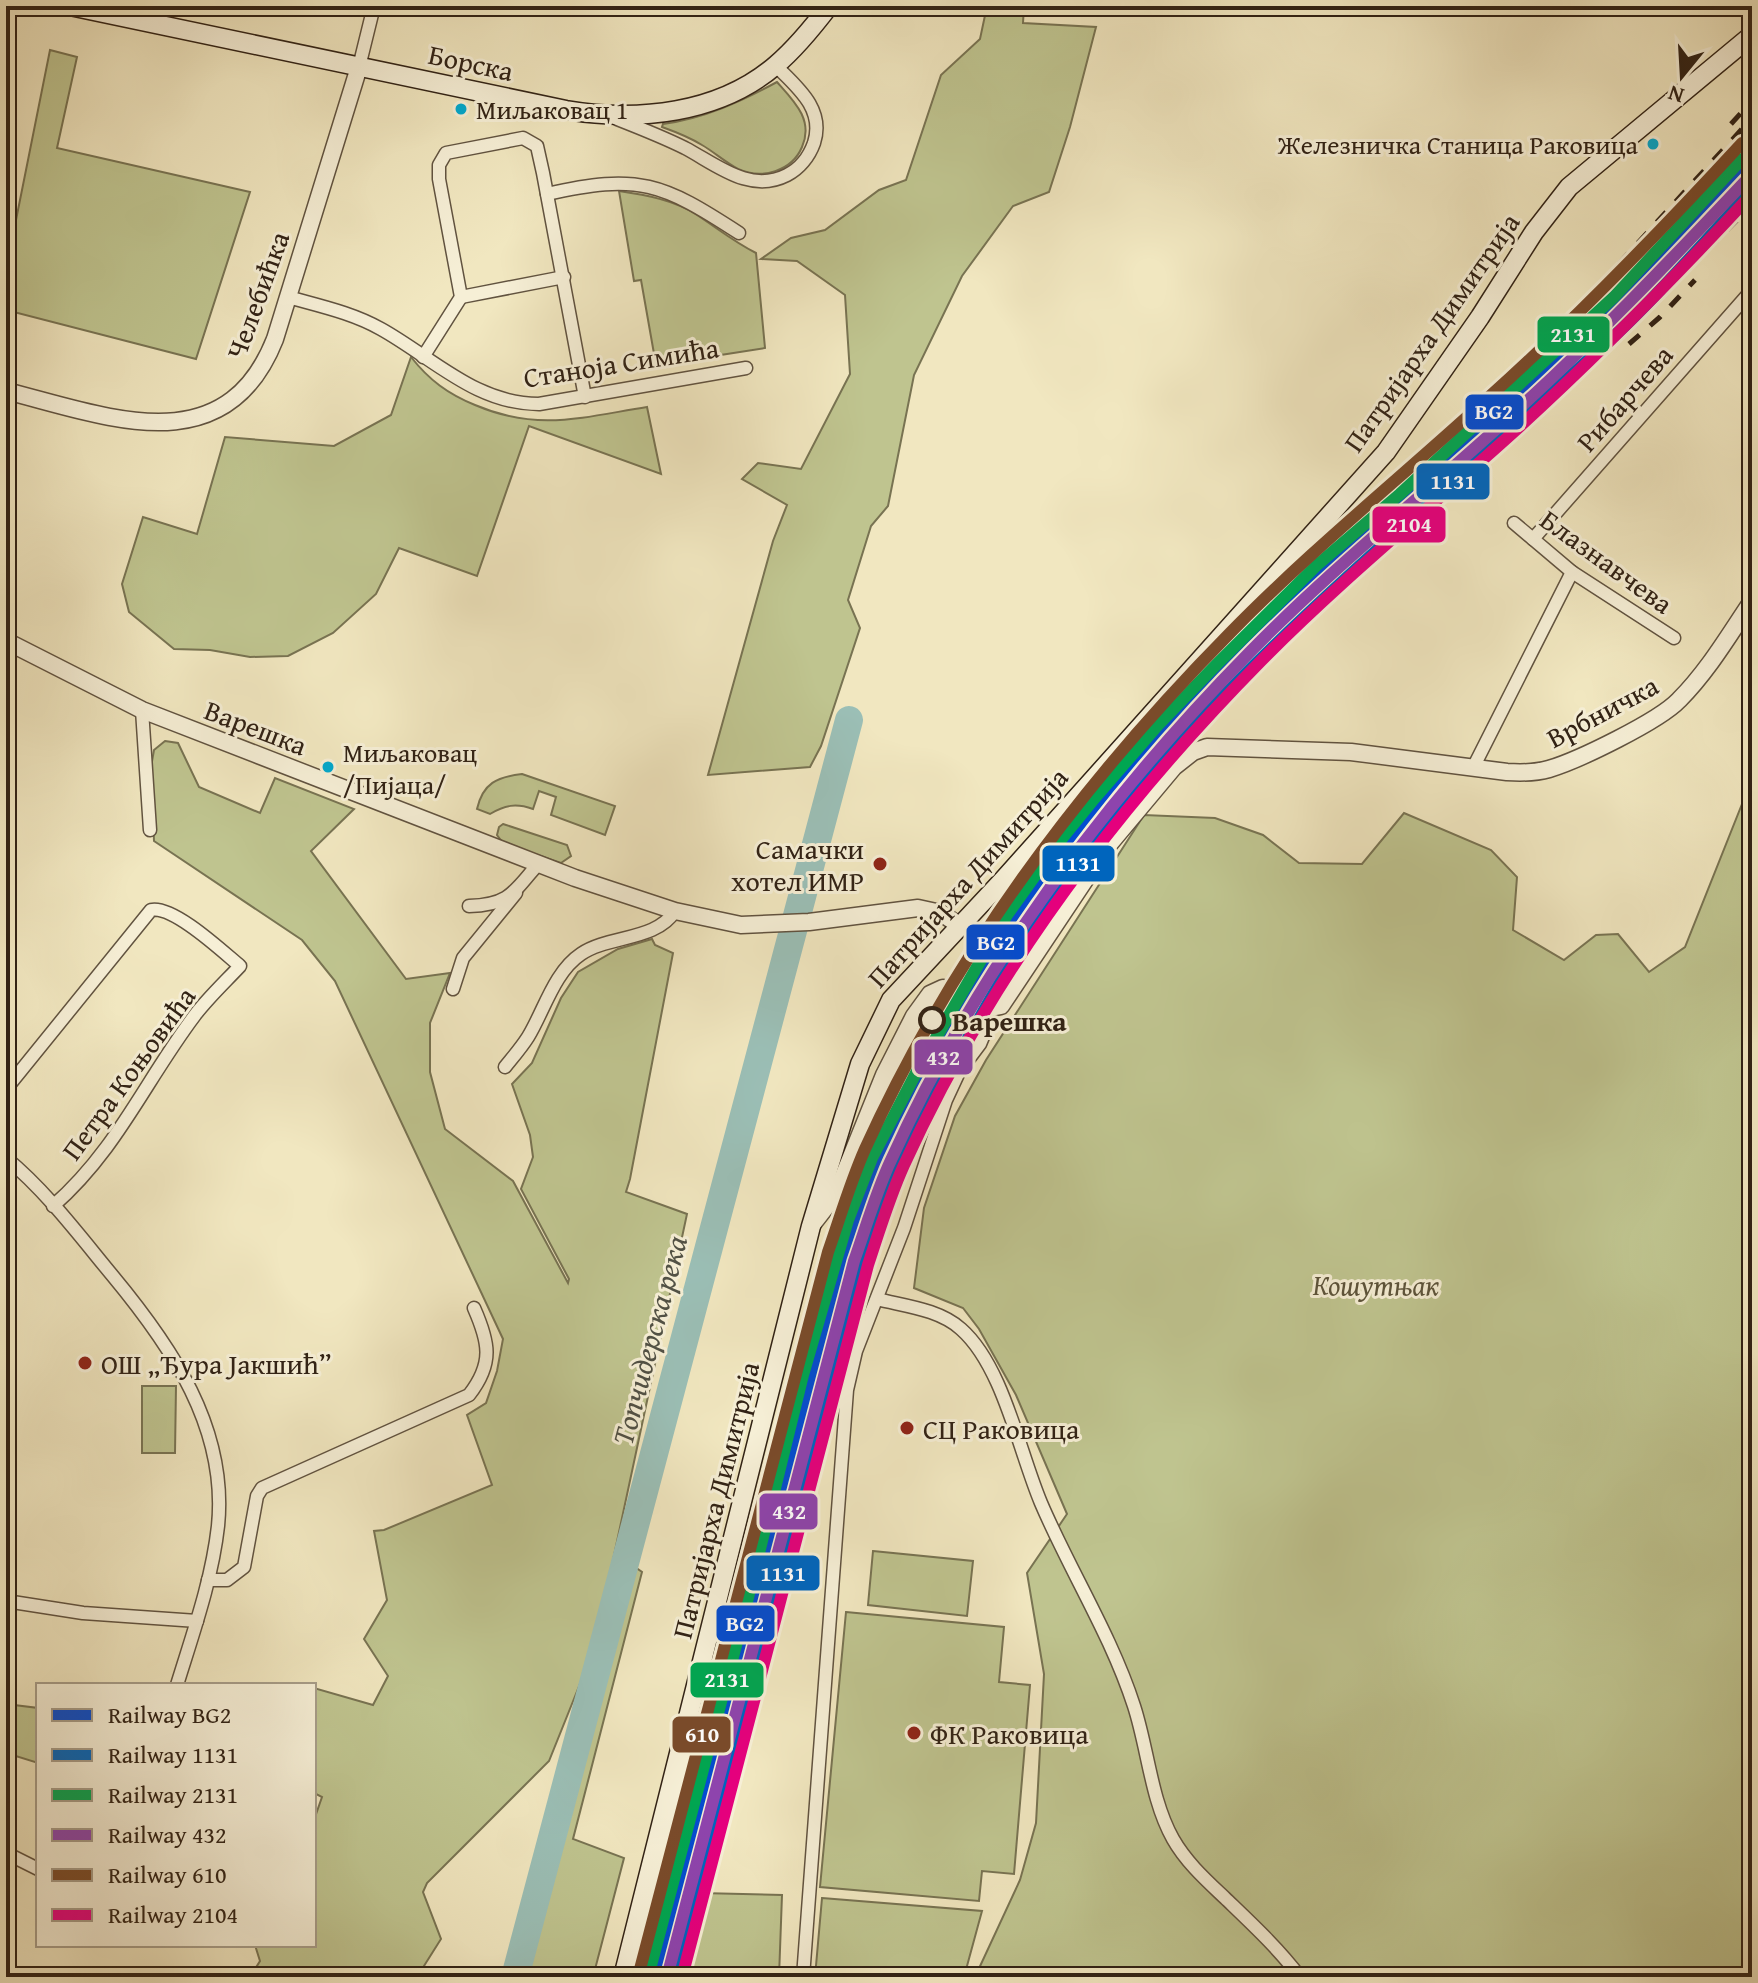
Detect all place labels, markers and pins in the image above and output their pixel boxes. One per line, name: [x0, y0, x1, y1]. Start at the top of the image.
place label: Миљаковац 1: [476, 90, 628, 129]
marker: Миљаковац 1: [453, 101, 469, 117]
place label: Железничка Станица Раковица: [1277, 125, 1639, 164]
marker: Железничка Станица Раковица: [1645, 136, 1661, 152]
place label: Миљаковац /Пијаца/: [343, 733, 477, 804]
marker: Миљаковац /Пијаца/: [320, 759, 336, 775]
place label: Самачки хотел ИМР: [731, 828, 864, 901]
marker: Самачки хотел ИМР: [871, 855, 889, 873]
place label: Варешка: [952, 1000, 1067, 1041]
marker: Варешка: [919, 1007, 945, 1033]
place label: ОШ „Ђура Јакшић”: [101, 1343, 332, 1384]
marker: ОШ „Ђура Јакшић”: [76, 1354, 94, 1372]
place label: СЦ Раковица: [923, 1408, 1080, 1449]
marker: СЦ Раковица: [898, 1419, 916, 1437]
place label: ФК Раковица: [930, 1713, 1089, 1754]
marker: ФК Раковица: [905, 1724, 923, 1742]

